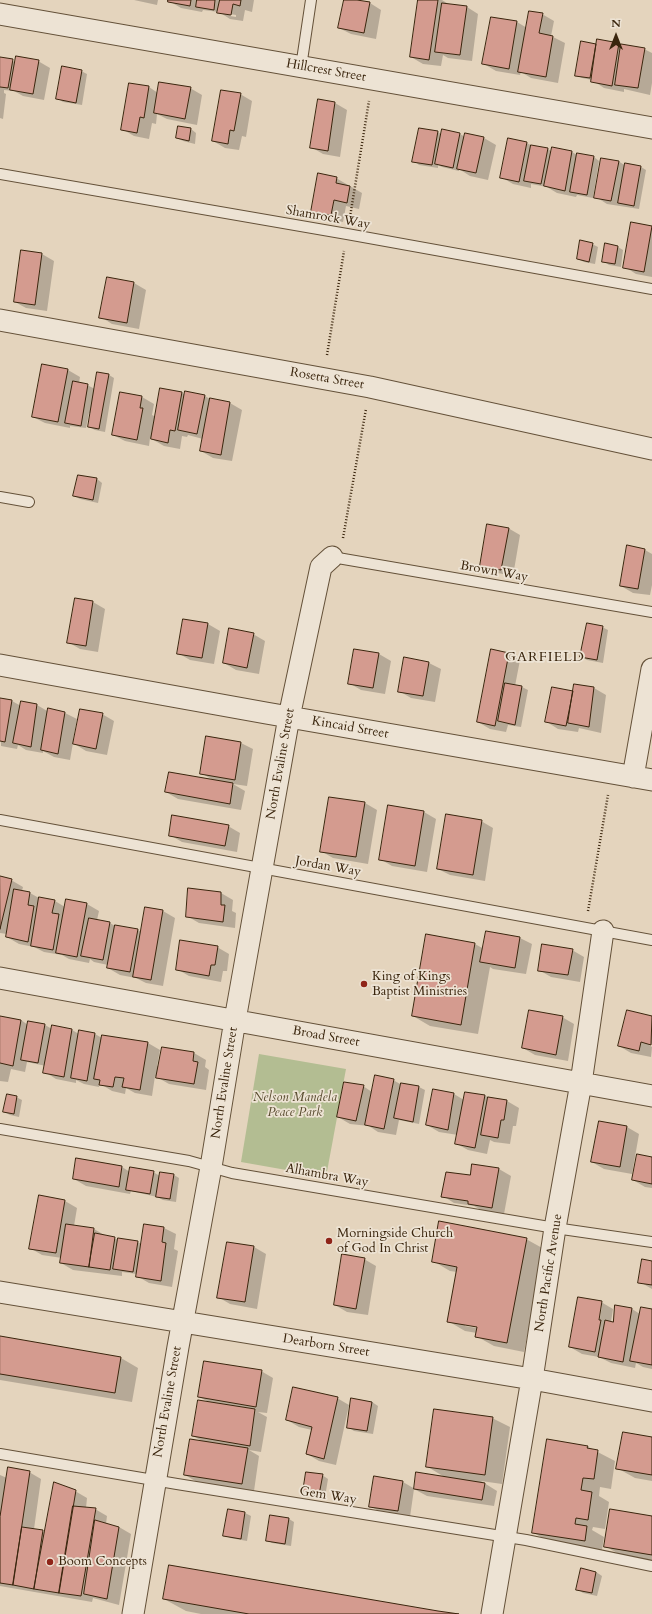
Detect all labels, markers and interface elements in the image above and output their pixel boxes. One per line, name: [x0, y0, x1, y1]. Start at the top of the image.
north arrow: [596, 16, 636, 56]
text: N: [611, 16, 621, 31]
street label: Hillcrest Street: [285, 56, 367, 86]
street label: Shamrock Way: [285, 203, 371, 233]
street label: Rosetta Street: [289, 365, 365, 393]
street label: Brown Way: [459, 558, 529, 586]
district label: GARFIELD: [505, 650, 585, 666]
street label: North Evaline Street: [264, 707, 298, 821]
street label: Kincaid Street: [310, 714, 390, 742]
street label: Jordan Way: [294, 854, 362, 880]
place label: King of Kings Baptist Ministries: [372, 969, 467, 1000]
marker: King of Kings Baptist Ministries: [359, 979, 369, 989]
street label: Broad Street: [291, 1023, 361, 1051]
street label: North Evaline Street: [208, 1026, 242, 1140]
park label: Nelson Mandela Peace Park: [253, 1090, 337, 1121]
street label: Alhambra Way: [284, 1161, 370, 1191]
street label: North Pacific Avenue: [532, 1213, 566, 1333]
place label: Morningside Church of God In Christ: [337, 1226, 453, 1257]
marker: Morningside Church of God In Christ: [324, 1236, 334, 1246]
street label: Dearborn Street: [281, 1331, 371, 1361]
street label: North Evaline Street: [151, 1345, 185, 1459]
street label: Gem Way: [298, 1484, 358, 1508]
place label: Boom Concepts: [58, 1554, 147, 1570]
marker: Boom Concepts: [45, 1557, 55, 1567]

